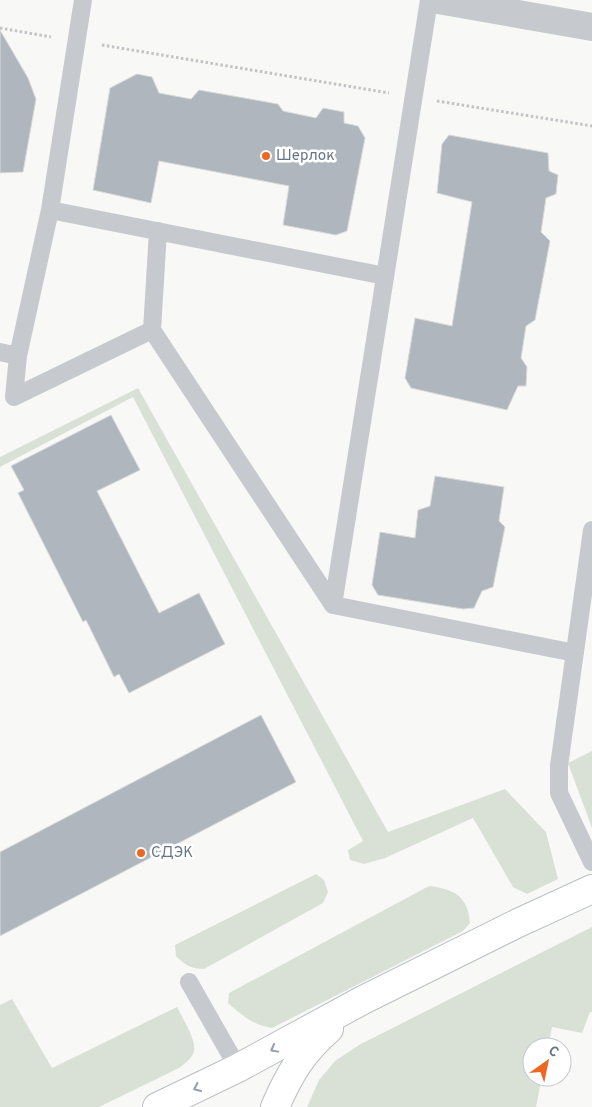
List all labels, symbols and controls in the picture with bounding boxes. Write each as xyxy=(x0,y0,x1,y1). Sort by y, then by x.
place label: Шерлок xyxy=(276,147,335,166)
marker: Шерлок xyxy=(260,150,272,162)
place label: СДЭК xyxy=(151,844,193,863)
marker: СДЭК xyxy=(135,847,147,859)
north arrow xyxy=(522,1037,572,1087)
one-way arrow xyxy=(270,1042,279,1052)
text: С xyxy=(545,1043,562,1062)
one-way arrow xyxy=(194,1081,203,1091)

